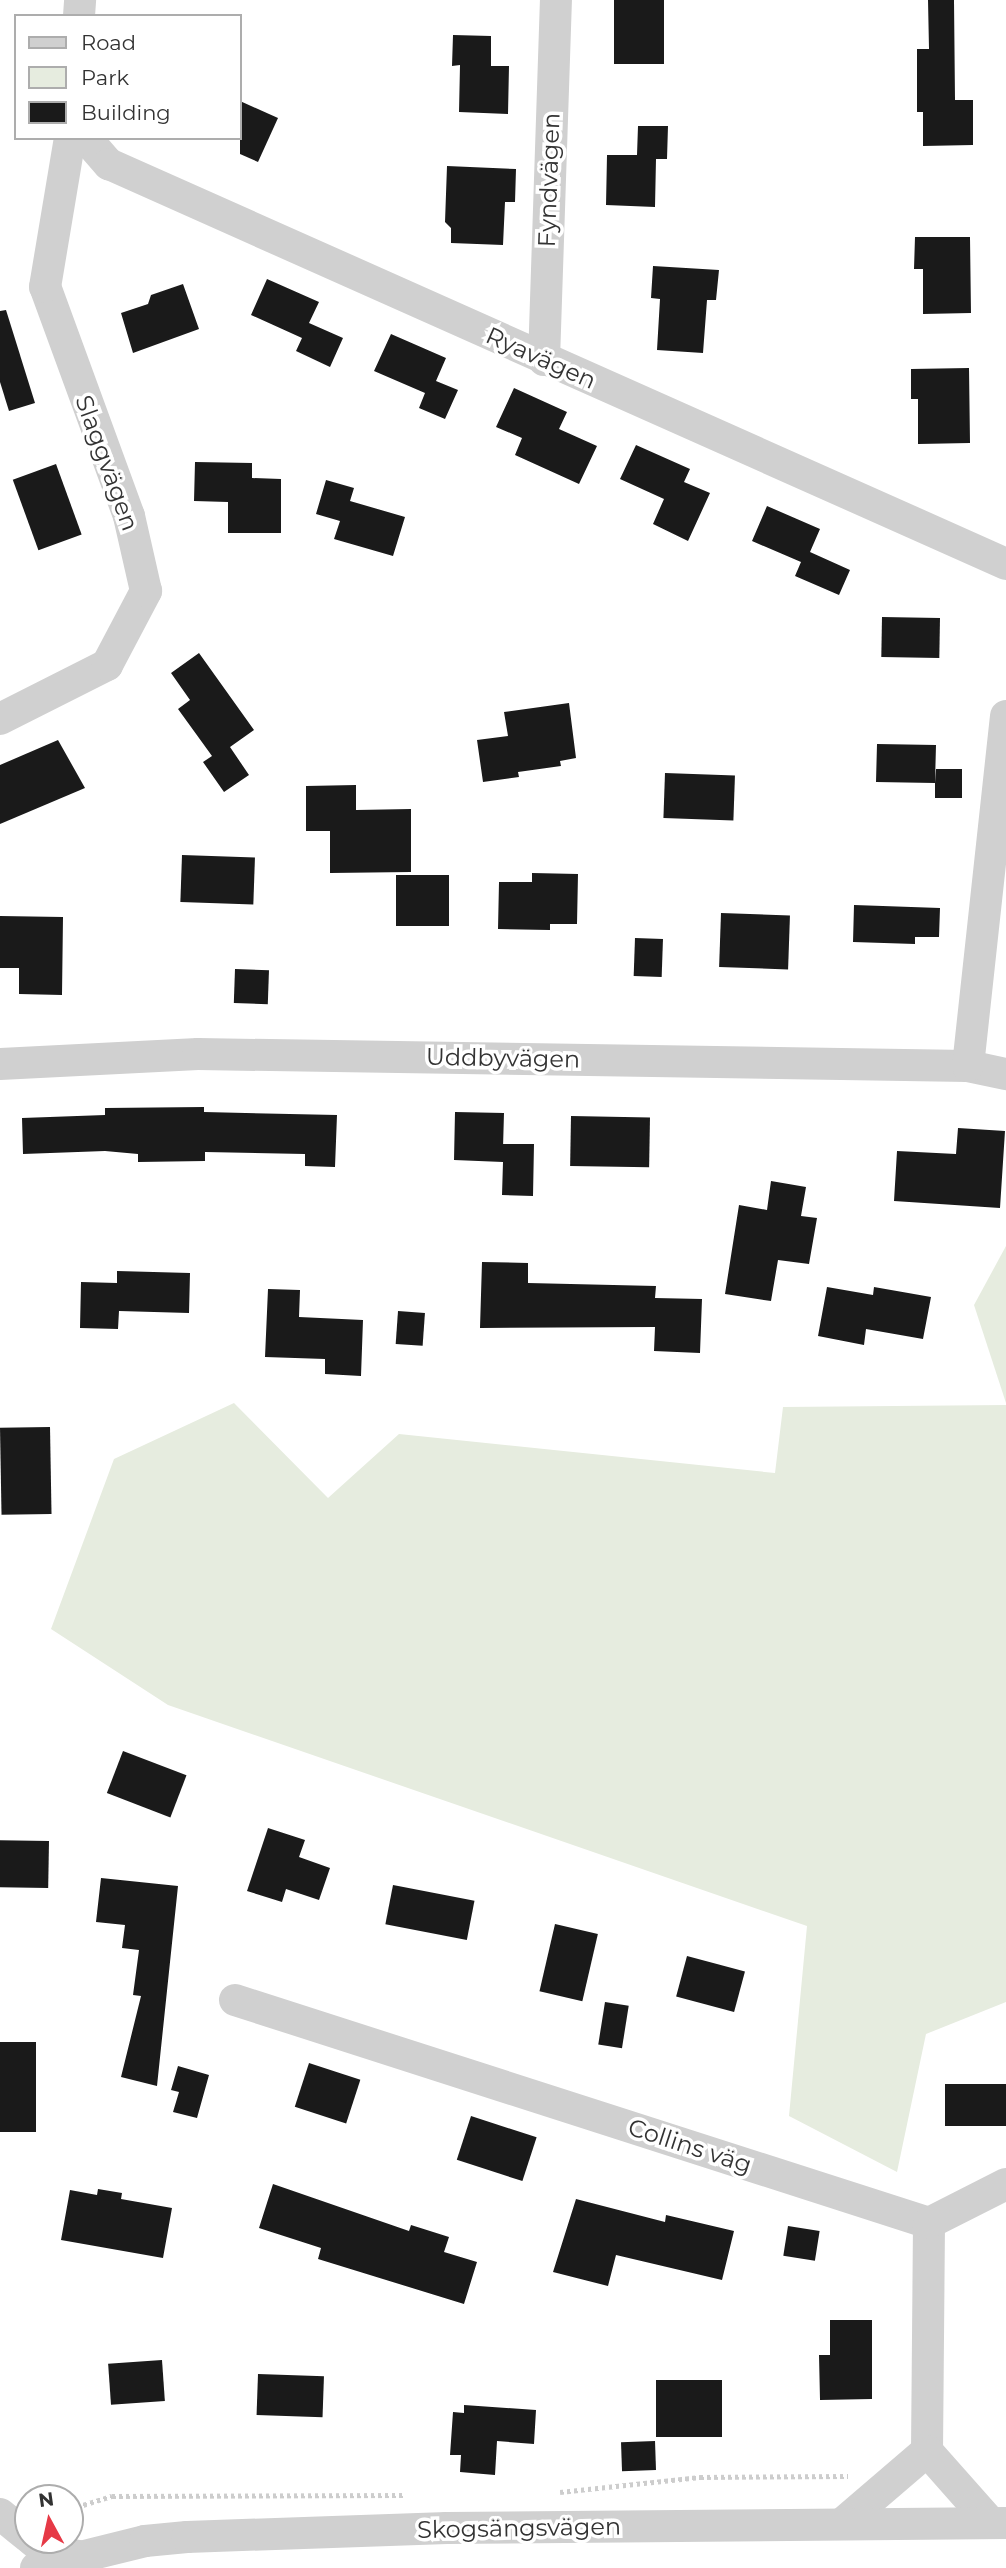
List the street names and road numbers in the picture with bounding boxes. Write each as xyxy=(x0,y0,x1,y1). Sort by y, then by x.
street label: Fyndvägen xyxy=(532,112,566,248)
street label: Ryavägen xyxy=(481,321,601,395)
street label: Slaggvägen xyxy=(69,391,145,535)
street label: Uddbyvägen xyxy=(426,1042,580,1074)
street label: Collins väg xyxy=(625,2112,755,2180)
street label: Skogsängsvägen xyxy=(417,2512,621,2544)

